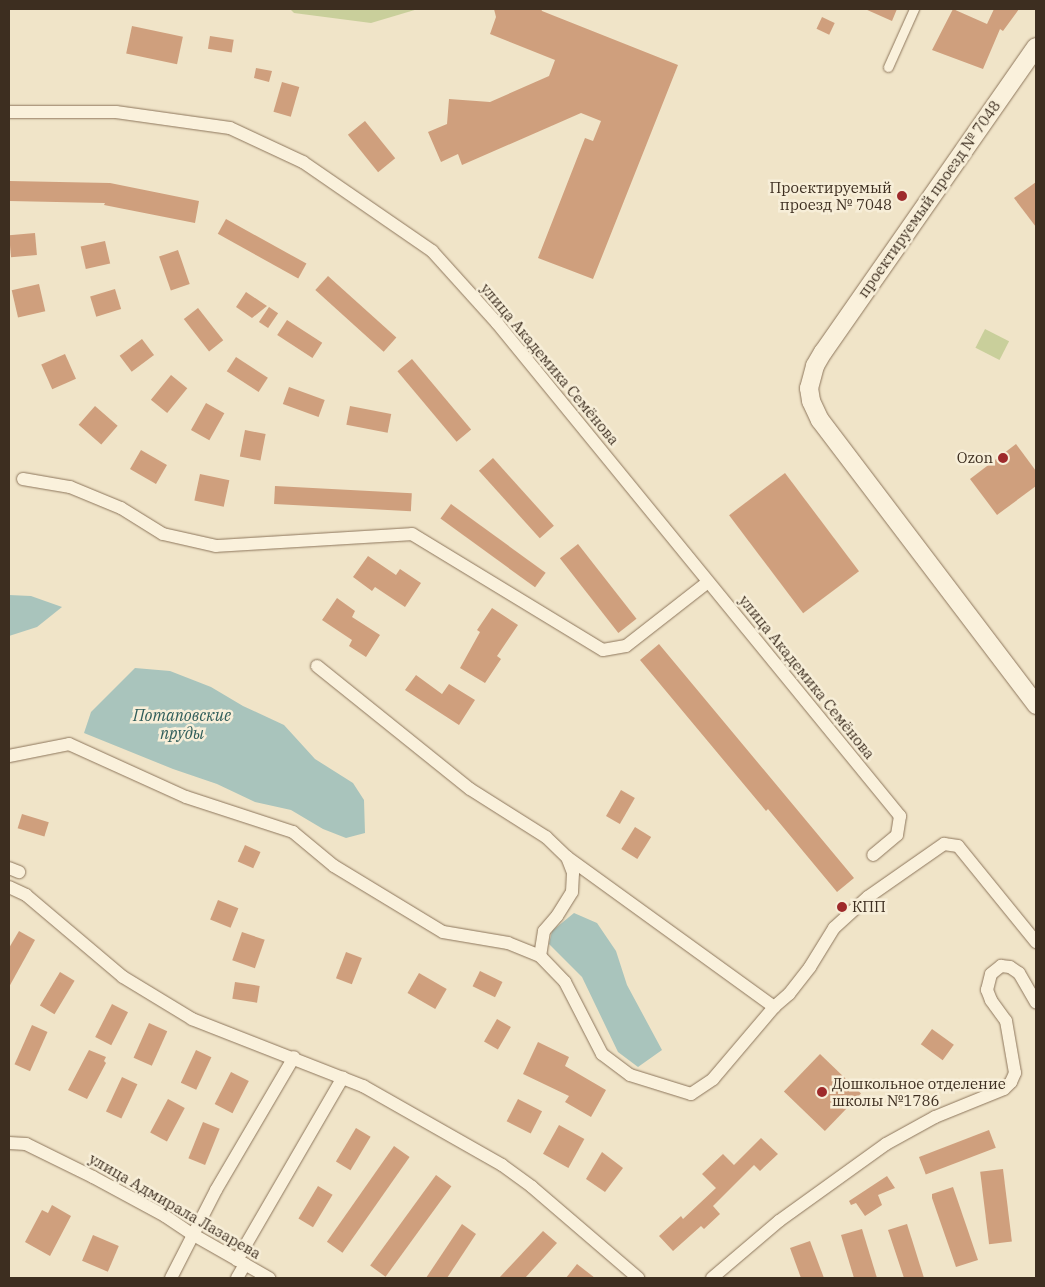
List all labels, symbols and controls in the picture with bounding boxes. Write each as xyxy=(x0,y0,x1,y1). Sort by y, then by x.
street label: проектируемый проезд № 7048 xyxy=(854,97,1004,301)
place label: Проектируемый проезд № 7048 xyxy=(769,178,892,213)
marker: Проектируемый проезд № 7048 xyxy=(896,190,908,202)
street label: улица Академика Семёнова xyxy=(477,279,623,449)
place label: Ozon xyxy=(957,449,993,467)
marker: Ozon xyxy=(997,452,1009,464)
street label: улица Академика Семёнова xyxy=(735,591,879,763)
water label: Потаповские пруды xyxy=(133,705,231,743)
place label: КПП xyxy=(852,898,886,916)
marker: КПП xyxy=(836,901,848,913)
place label: Дошкольное отделение школы №1786 xyxy=(832,1074,1006,1109)
marker: Дошкольное отделение школы №1786 xyxy=(816,1086,828,1098)
street label: улица Адмирала Лазарева xyxy=(86,1149,264,1263)

